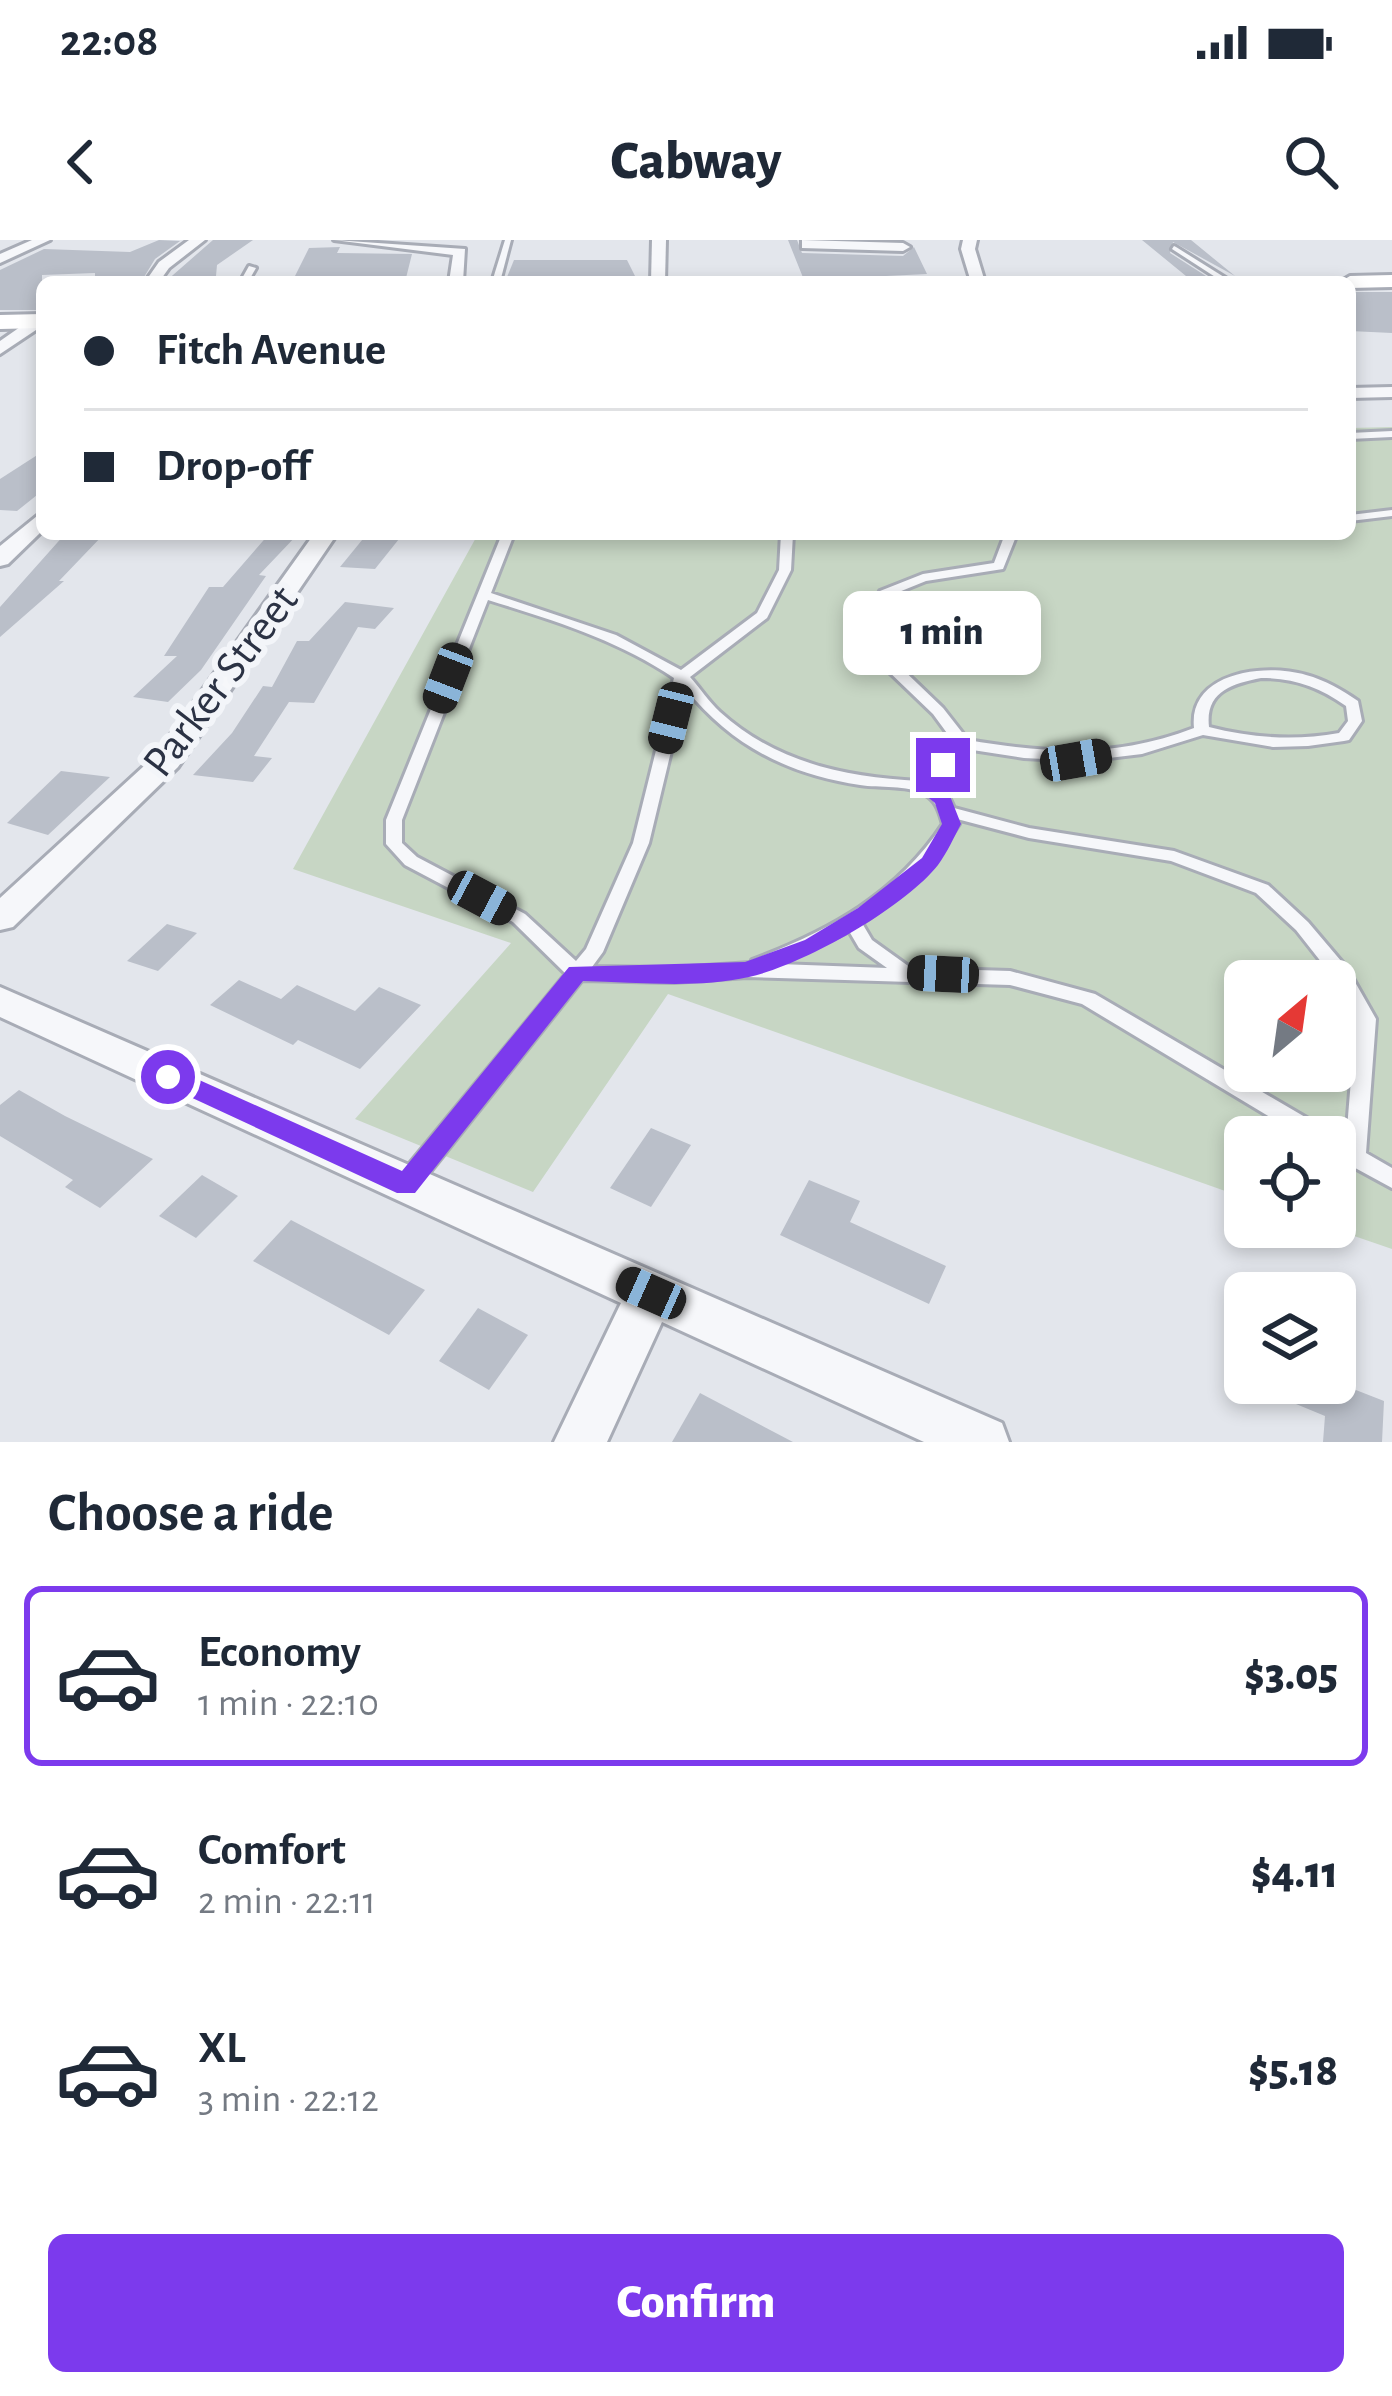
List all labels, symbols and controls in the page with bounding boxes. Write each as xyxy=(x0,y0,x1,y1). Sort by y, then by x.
text: 22:08 xyxy=(60,19,158,64)
icon: back xyxy=(48,129,114,195)
icon: search xyxy=(1278,129,1344,195)
text: Cabway xyxy=(611,135,781,189)
text: Fitch Avenue xyxy=(156,328,386,373)
text: Drop-off xyxy=(156,444,311,489)
street label: Parker Street xyxy=(135,578,307,785)
callout: 1 min xyxy=(844,591,1042,675)
text: 1 min xyxy=(900,613,984,652)
car xyxy=(418,638,478,718)
car xyxy=(645,679,697,757)
car xyxy=(1037,736,1115,784)
route end xyxy=(916,738,970,792)
car xyxy=(442,865,522,931)
car xyxy=(906,954,980,994)
north arrow xyxy=(1224,960,1356,1092)
map controls xyxy=(1224,960,1356,1404)
route start xyxy=(141,1050,195,1104)
button: locate xyxy=(1224,1116,1356,1248)
car xyxy=(611,1262,691,1324)
button: layers xyxy=(1224,1272,1356,1404)
text: Choose a ride xyxy=(48,1487,334,1541)
icon: car xyxy=(54,1622,162,1730)
text: Economy xyxy=(198,1630,361,1675)
text: $3.05 xyxy=(1244,1653,1338,1698)
text: 1 min · 22:10 xyxy=(198,1684,379,1723)
icon: car xyxy=(54,1820,162,1928)
text: Comfort xyxy=(198,1828,346,1873)
text: $4.11 xyxy=(1251,1851,1338,1896)
text: 2 min · 22:11 xyxy=(198,1882,376,1921)
icon: car xyxy=(54,2018,162,2126)
text: XL xyxy=(198,2026,246,2071)
text: $5.18 xyxy=(1248,2049,1338,2094)
text: 3 min · 22:12 xyxy=(198,2080,379,2119)
button: Confirm xyxy=(48,2234,1344,2372)

